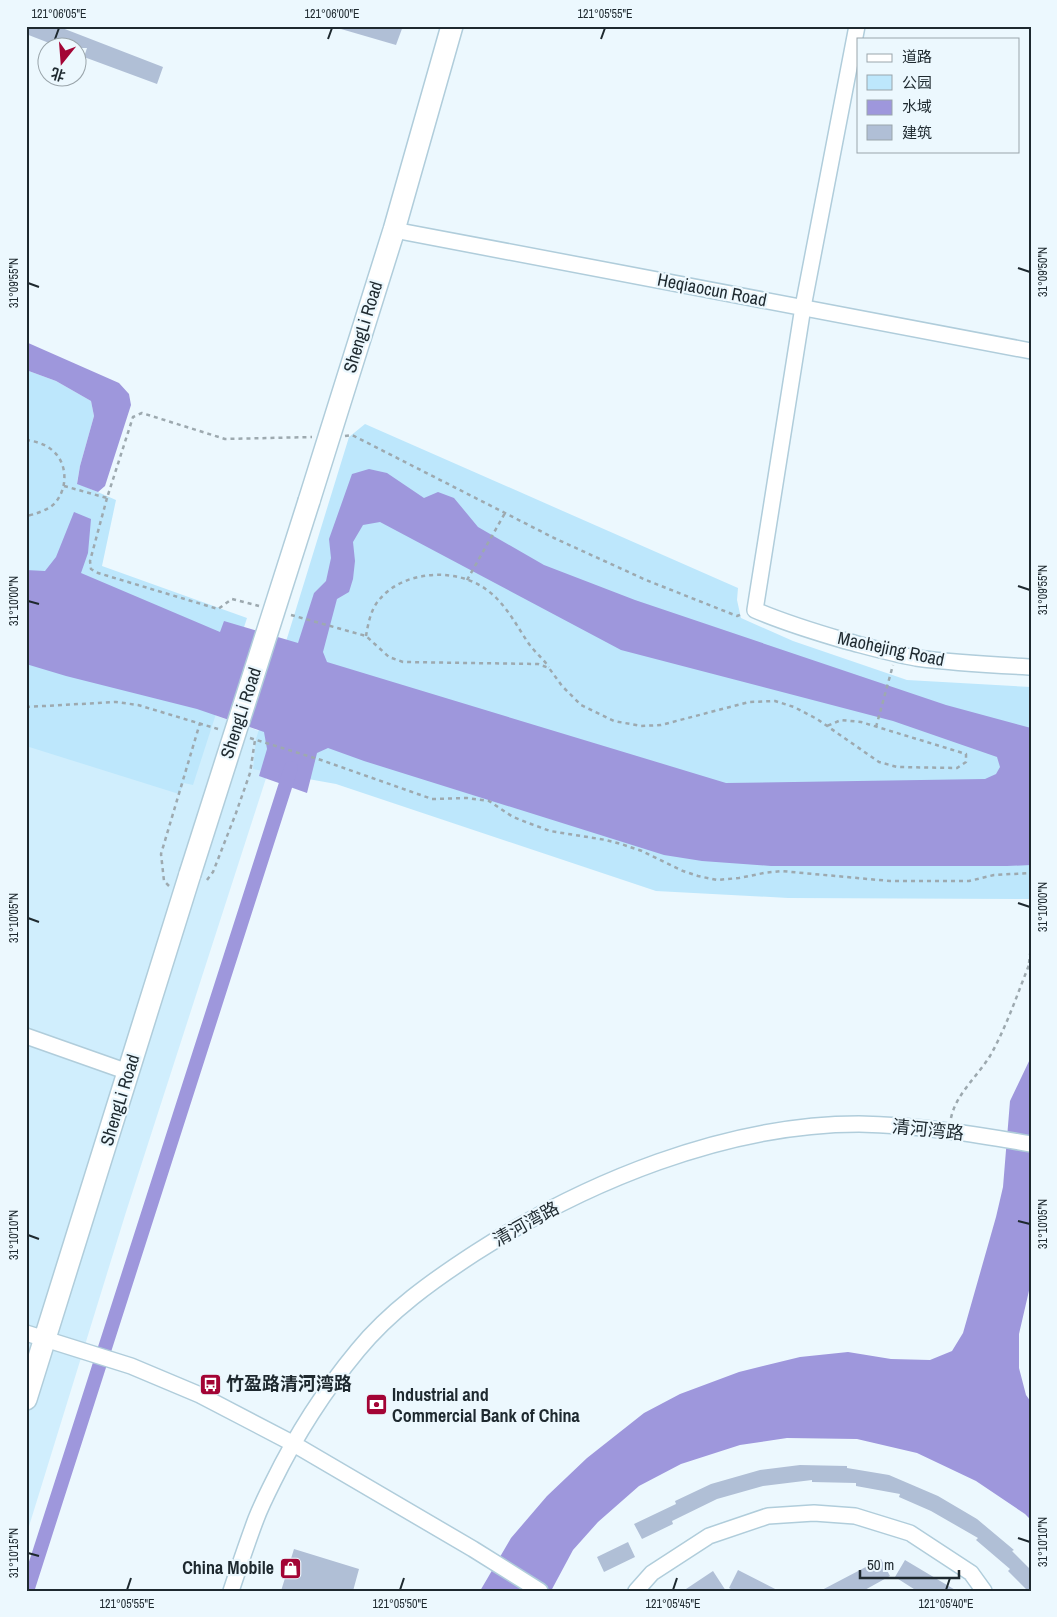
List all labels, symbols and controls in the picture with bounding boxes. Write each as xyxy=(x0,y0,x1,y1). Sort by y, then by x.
text: 121°06'05"E xyxy=(31,6,87,22)
text: 121°06'00"E xyxy=(304,6,360,22)
text: 121°05'55"E xyxy=(577,6,633,22)
north arrow xyxy=(38,38,88,88)
legend xyxy=(857,38,1020,152)
text: 道路 xyxy=(902,46,932,67)
text: 北 xyxy=(49,64,68,85)
text: 公园 xyxy=(902,72,932,93)
text: 水域 xyxy=(902,96,932,117)
text: 建筑 xyxy=(902,122,932,143)
text: 31°09'50"N xyxy=(1035,247,1051,297)
text: 31°09'55"N xyxy=(6,258,22,308)
street label: Heqiaocun Road xyxy=(655,267,769,312)
street label: ShengLi Road xyxy=(337,278,388,376)
text: 31°09'55"N xyxy=(1035,565,1051,615)
text: 31°10'00"N xyxy=(6,576,22,626)
street label: Maohejing Road xyxy=(836,625,947,672)
street label: ShengLi Road xyxy=(214,664,267,762)
text: 31°10'00"N xyxy=(1035,882,1051,932)
text: 31°10'05"N xyxy=(6,893,22,943)
street label: ShengLi Road xyxy=(94,1051,145,1149)
street label: 清河湾路 xyxy=(891,1113,965,1146)
street label: 清河湾路 xyxy=(488,1195,563,1252)
text: 31°10'05"N xyxy=(1035,1199,1051,1249)
text: 31°10'10"N xyxy=(6,1210,22,1260)
place label: 竹盈路清河湾路 xyxy=(226,1371,352,1396)
bus stop icon: 竹盈路清河湾路 xyxy=(198,1372,222,1396)
place label: Industrial and Commercial Bank of China xyxy=(392,1382,581,1428)
bank icon: Industrial and Commercial Bank of China xyxy=(364,1393,388,1417)
text: 31°10'10"N xyxy=(1035,1517,1051,1567)
text: 31°10'15"N xyxy=(6,1528,22,1578)
scale bar xyxy=(860,1547,958,1579)
text: 50 m xyxy=(867,1554,894,1575)
place label: China Mobile xyxy=(182,1555,274,1580)
shop icon: China Mobile xyxy=(278,1556,302,1580)
text: 121°05'55"E xyxy=(99,1596,155,1612)
text: 121°05'50"E xyxy=(372,1596,428,1612)
text: 121°05'45"E xyxy=(645,1596,701,1612)
text: 121°05'40"E xyxy=(918,1596,974,1612)

